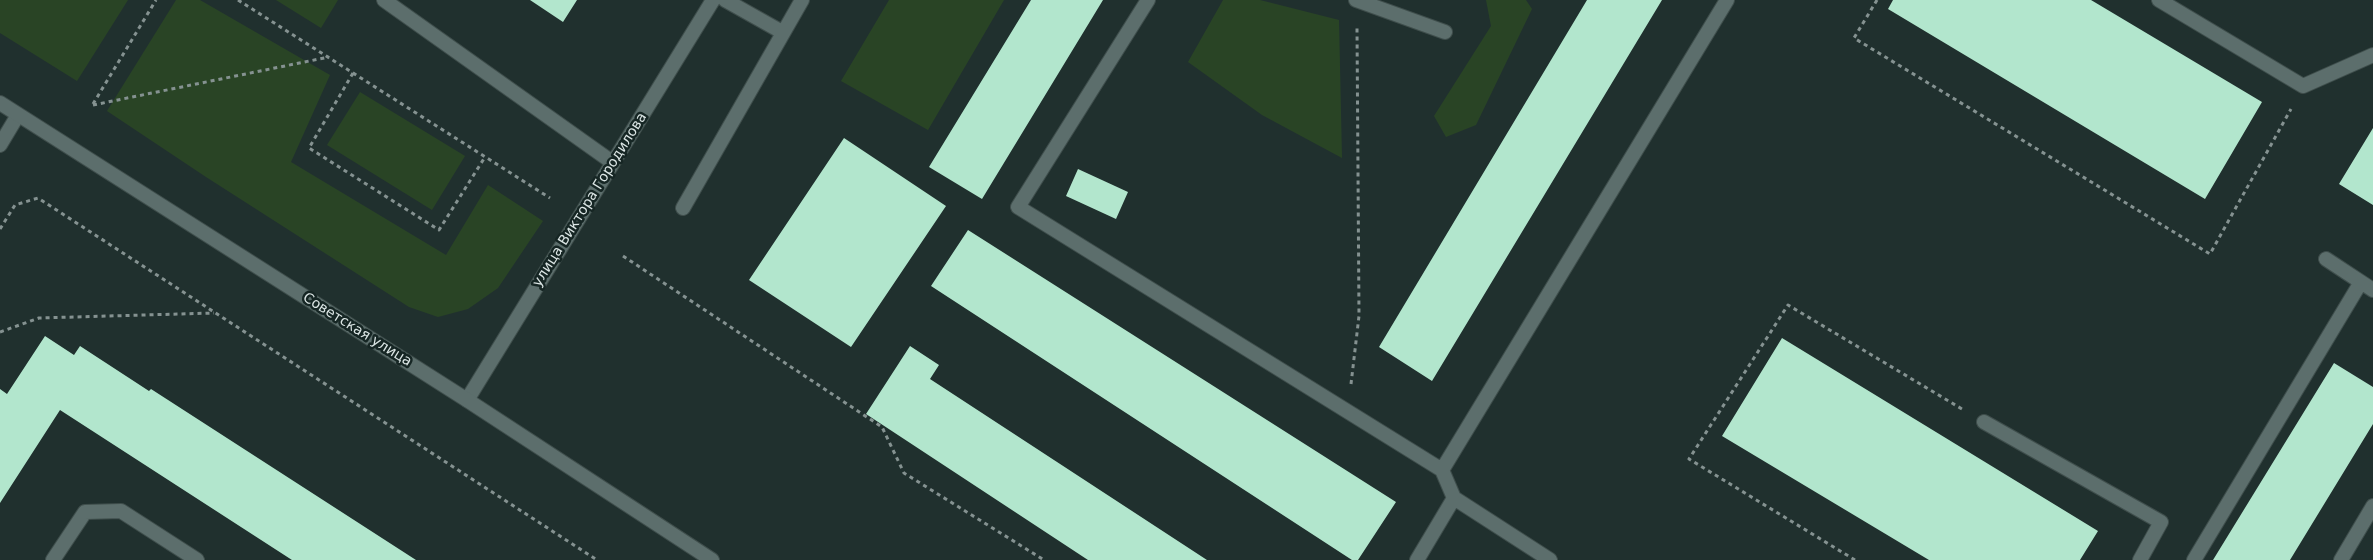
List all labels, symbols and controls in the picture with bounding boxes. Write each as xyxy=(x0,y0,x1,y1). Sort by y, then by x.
street label: улица Виктора Городилова xyxy=(529,110,651,290)
street label: Советская улица xyxy=(299,290,415,370)

